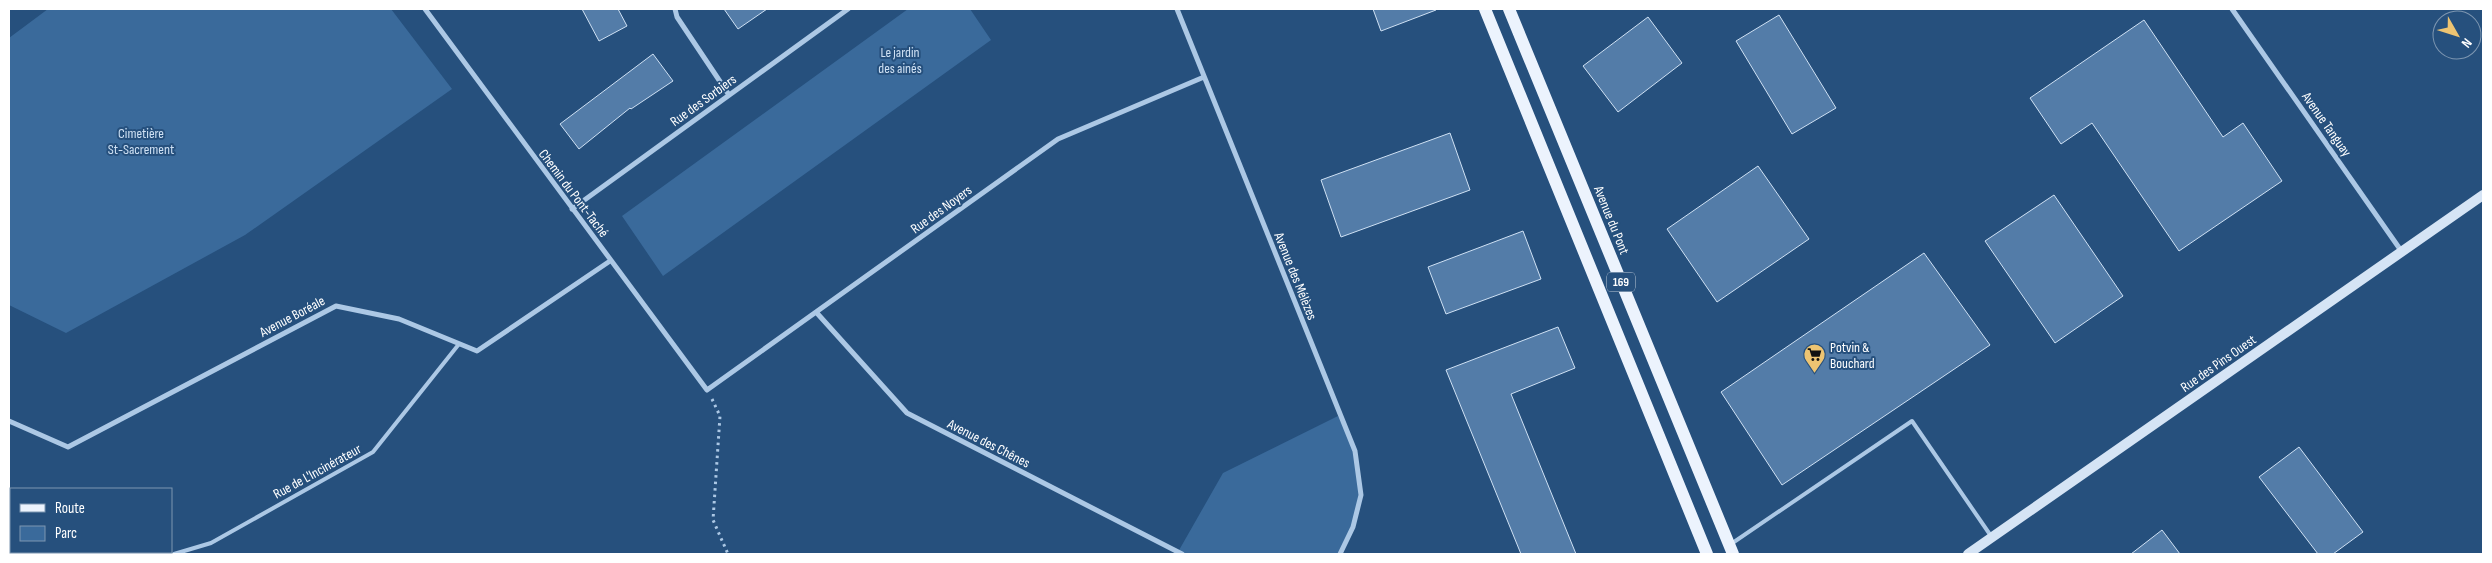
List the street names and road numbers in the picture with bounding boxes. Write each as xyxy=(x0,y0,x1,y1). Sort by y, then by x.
street label: Rue des Sorbiers xyxy=(667,71,740,130)
street label: Avenue Tanguay xyxy=(2298,88,2355,160)
street label: Chemin du Pont-Taché xyxy=(535,146,612,241)
street label: Rue des Noyers xyxy=(907,182,975,237)
street label: Avenue du Pont xyxy=(1590,182,1633,257)
street label: Avenue des Mélèzes xyxy=(1270,229,1321,322)
road number: 169 xyxy=(1607,272,1635,292)
street label: Avenue Boréale xyxy=(256,292,328,341)
street label: Rue des Pins Ouest xyxy=(2177,331,2259,396)
street label: Avenue des Chênes xyxy=(944,415,1033,472)
street label: Rue de L'Incinérateur xyxy=(270,440,364,503)

